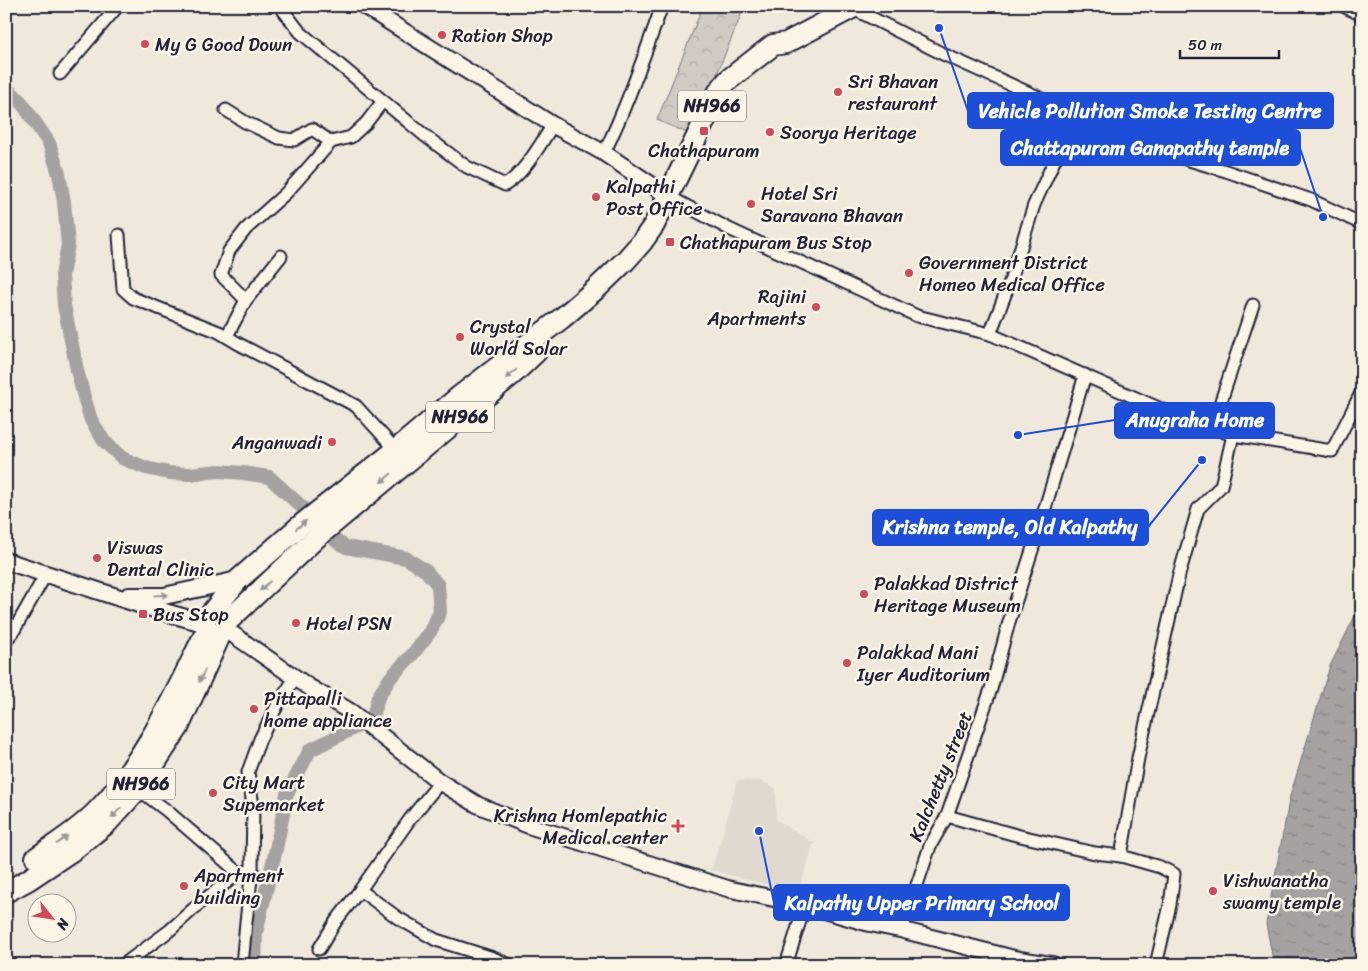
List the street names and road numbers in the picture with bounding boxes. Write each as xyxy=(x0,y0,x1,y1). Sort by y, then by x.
road number: NH966 xyxy=(678,90,746,122)
road number: NH966 xyxy=(426,402,494,432)
street label: Kalchetty street xyxy=(899,706,982,846)
road number: NH966 xyxy=(107,769,175,800)

